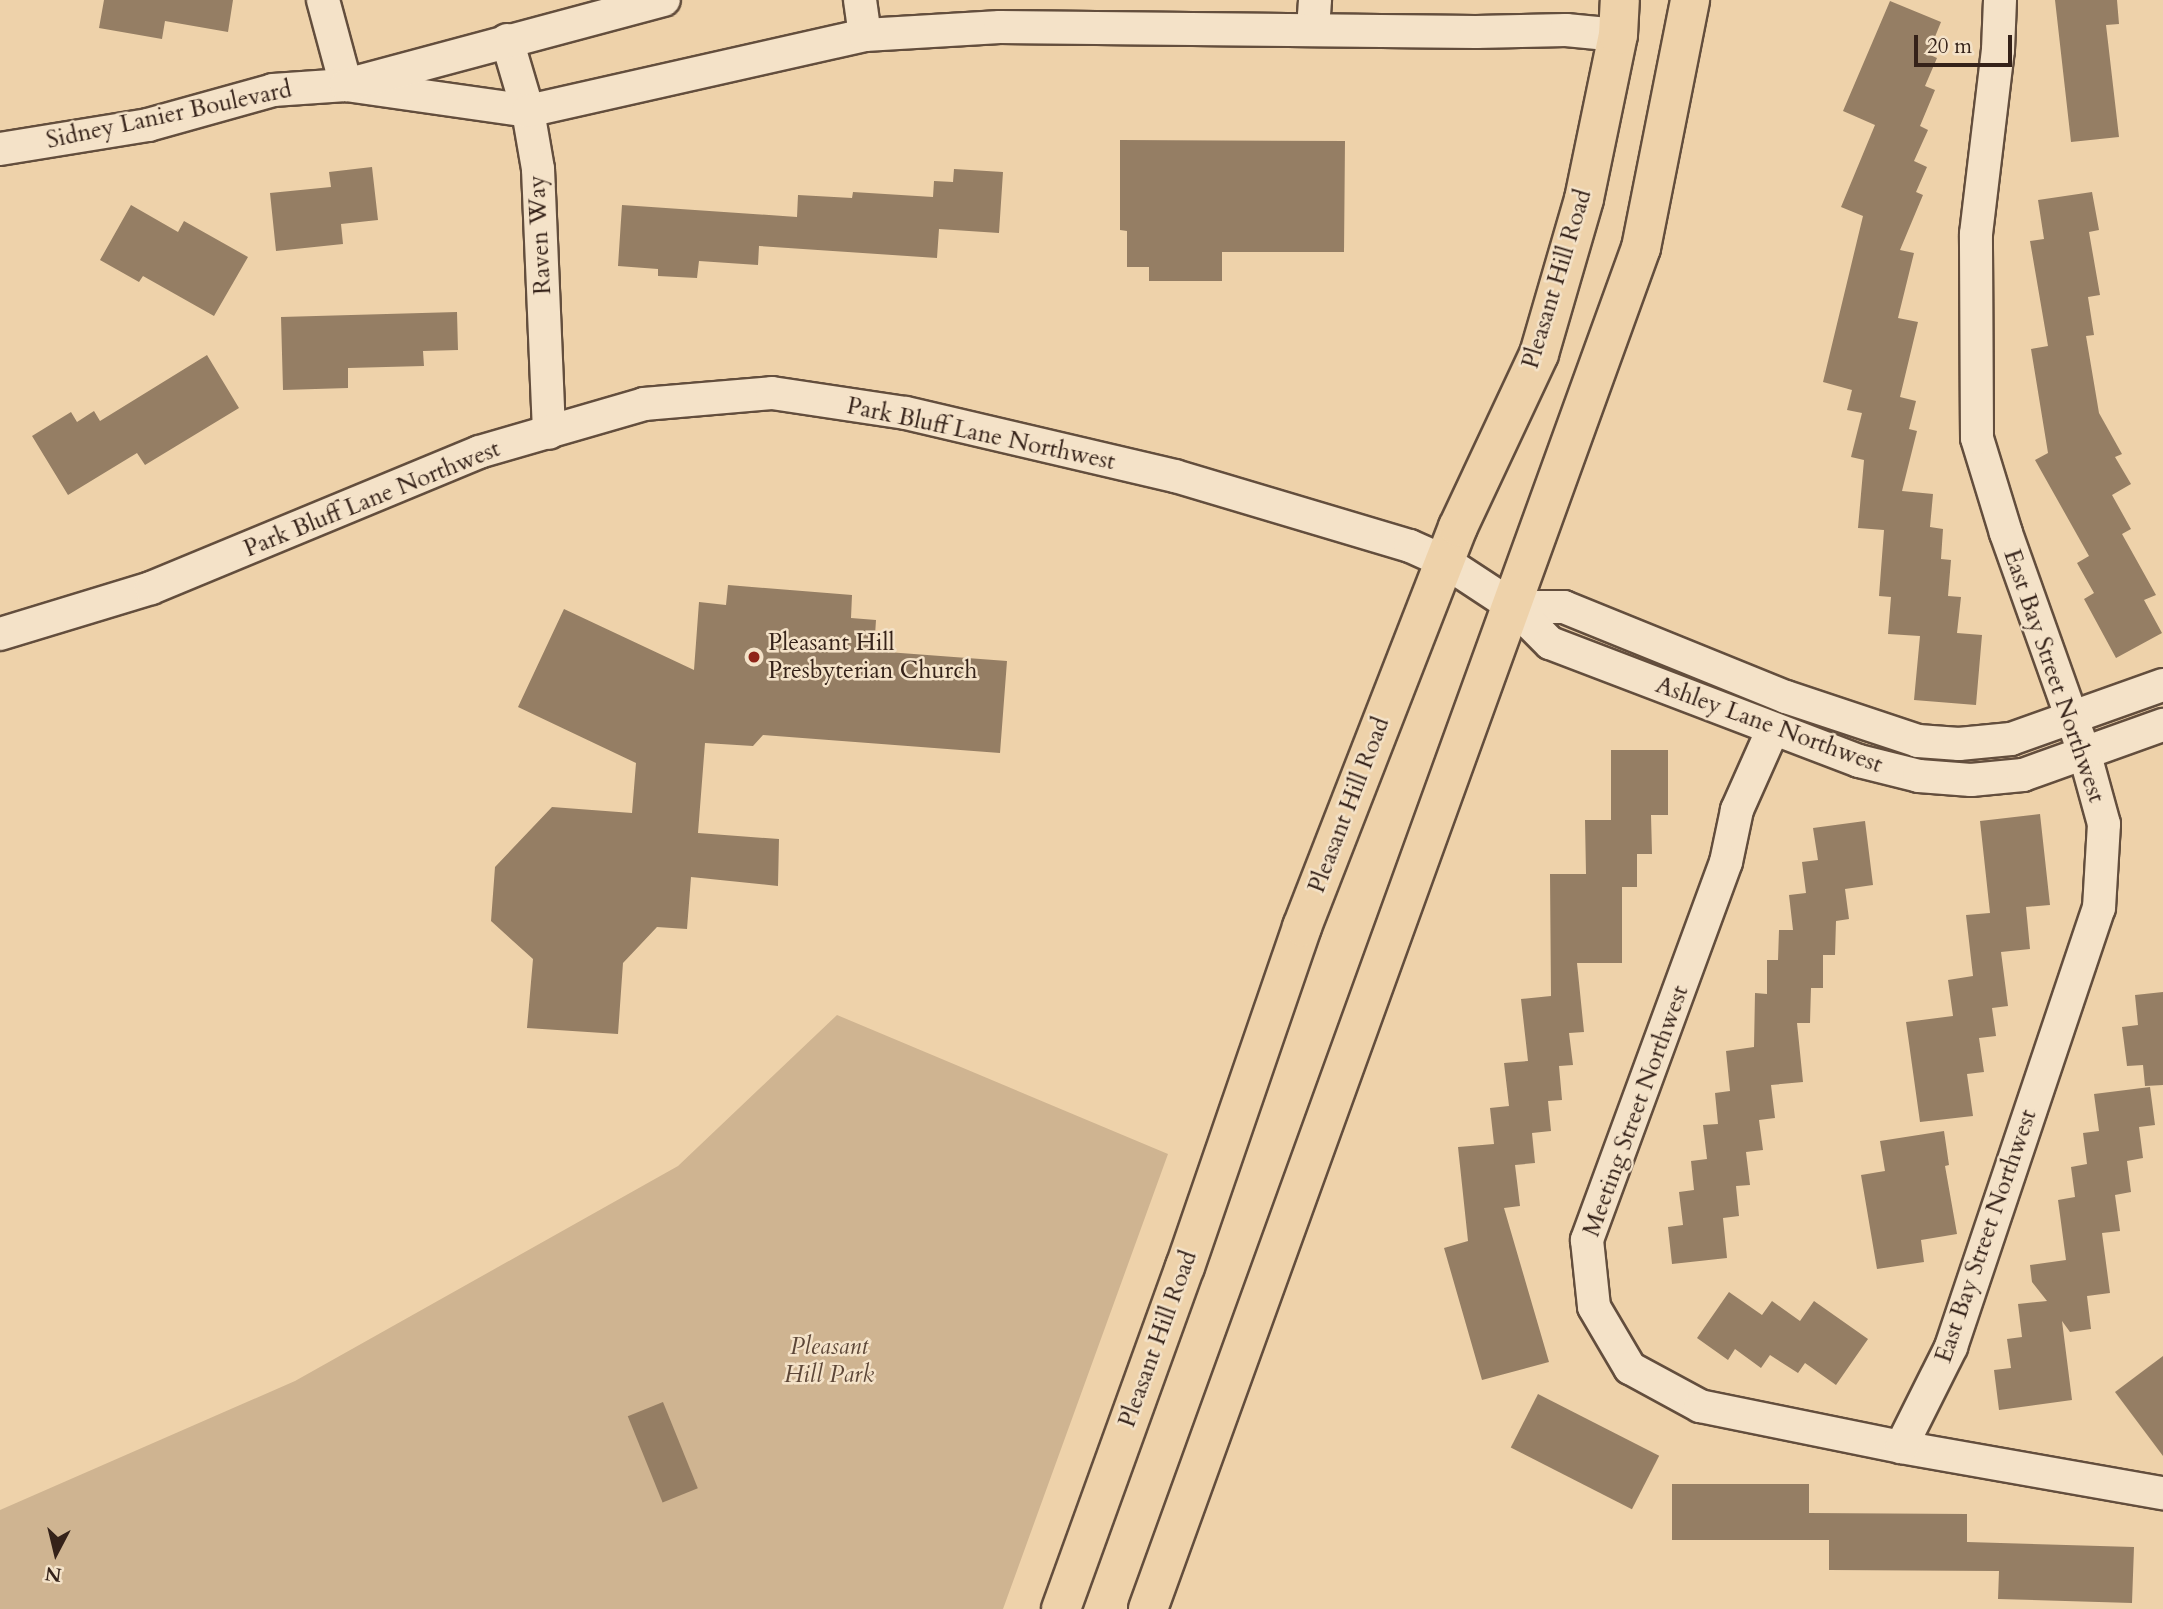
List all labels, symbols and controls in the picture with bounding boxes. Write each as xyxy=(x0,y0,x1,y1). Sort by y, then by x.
scale bar xyxy=(1918,21,2016,65)
text: 20 m xyxy=(1927,32,1972,61)
street label: Sidney Lanier Boulevard xyxy=(44,75,294,155)
street label: Raven Way xyxy=(522,174,558,296)
street label: Pleasant Hill Road xyxy=(1516,186,1598,372)
street label: Park Bluff Lane Northwest xyxy=(844,391,1118,477)
street label: Park Bluff Lane Northwest xyxy=(240,434,504,564)
street label: East Bay Street Northwest xyxy=(1997,546,2111,806)
place label: Pleasant Hill Presbyterian Church xyxy=(768,629,977,685)
marker: Pleasant Hill Presbyterian Church xyxy=(746,649,762,665)
street label: Ashley Lane Northwest xyxy=(1652,671,1886,779)
street label: Pleasant Hill Road xyxy=(1302,713,1396,897)
street label: Meeting Street Northwest xyxy=(1577,981,1695,1241)
street label: East Bay Street Northwest xyxy=(1929,1106,2043,1366)
street label: Pleasant Hill Road xyxy=(1113,1247,1203,1431)
park label: Pleasant Hill Park xyxy=(784,1333,874,1389)
north arrow xyxy=(21,1518,91,1588)
text: N xyxy=(44,1560,63,1588)

